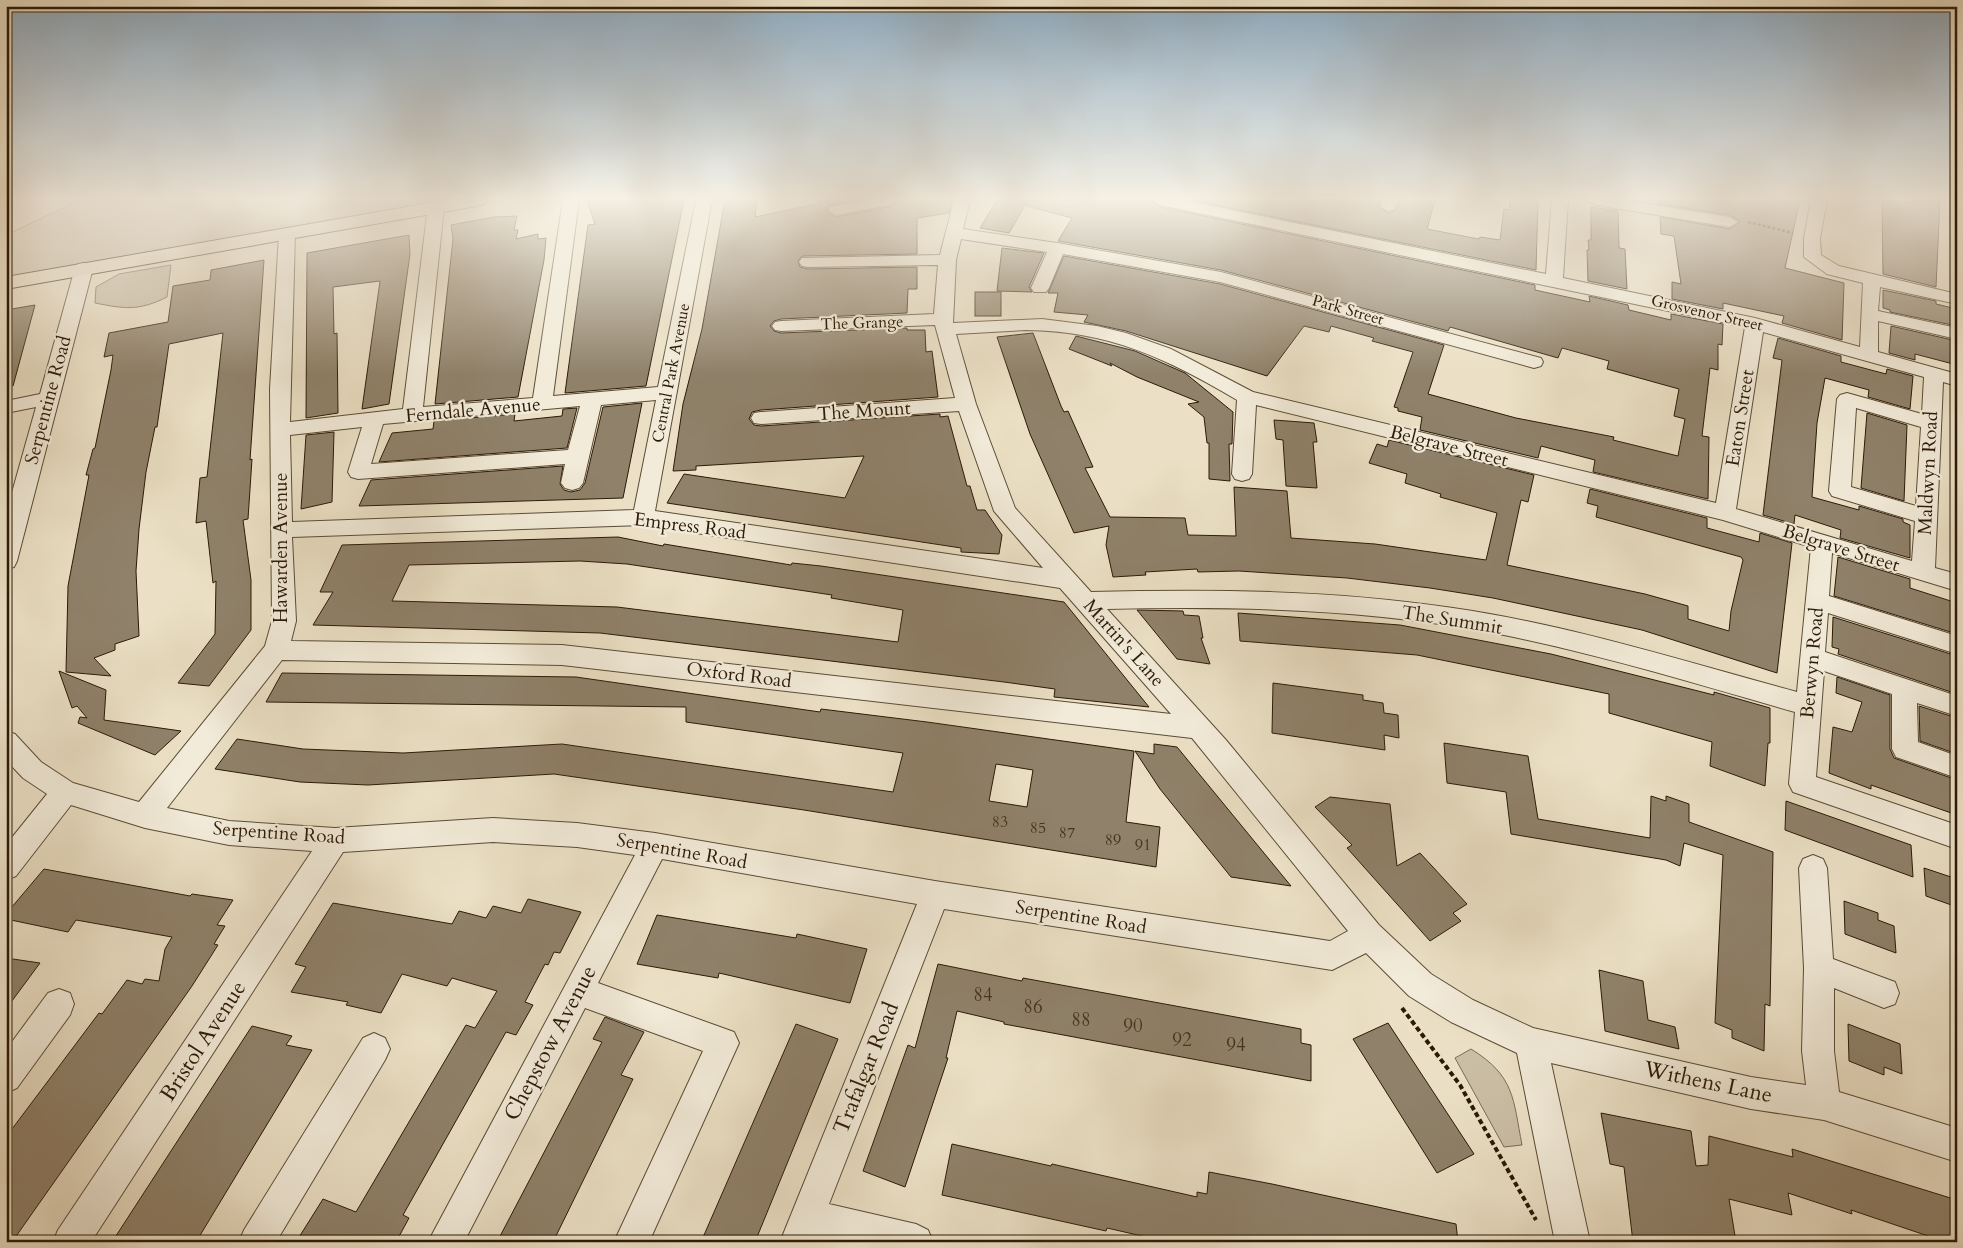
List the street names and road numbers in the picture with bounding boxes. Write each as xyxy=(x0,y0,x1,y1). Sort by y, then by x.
street label: Park Street xyxy=(1310,289,1386,331)
street label: Grosvenor Street xyxy=(1649,289,1765,337)
street label: Central Park Avenue xyxy=(647,301,695,445)
street label: The Grange xyxy=(820,311,904,335)
street label: Serpentine Road xyxy=(18,333,78,467)
street label: Eaton Street xyxy=(1720,368,1760,468)
street label: Ferndale Avenue xyxy=(404,391,542,429)
street label: The Mount xyxy=(816,395,912,427)
street label: Maldwyn Road xyxy=(1912,410,1944,536)
street label: Belgrave Street xyxy=(1387,419,1511,473)
street label: Hawarden Avenue xyxy=(268,473,294,623)
street label: Empress Road xyxy=(632,506,748,546)
street label: Belgrave Street xyxy=(1779,518,1903,578)
street label: Martin's Lane xyxy=(1078,593,1170,693)
street label: The Summit xyxy=(1400,599,1504,641)
street label: Berwyn Road xyxy=(1794,606,1830,720)
street label: Oxford Road xyxy=(685,656,793,694)
street label: Serpentine Road xyxy=(212,815,346,851)
street label: Serpentine Road xyxy=(615,827,749,875)
street label: Serpentine Road xyxy=(1014,894,1148,940)
street label: Chepstow Avenue xyxy=(496,960,604,1126)
street label: Bristol Avenue xyxy=(153,975,253,1107)
street label: Trafalgar Road xyxy=(826,997,906,1138)
street label: Withens Lane xyxy=(1640,1054,1775,1110)

